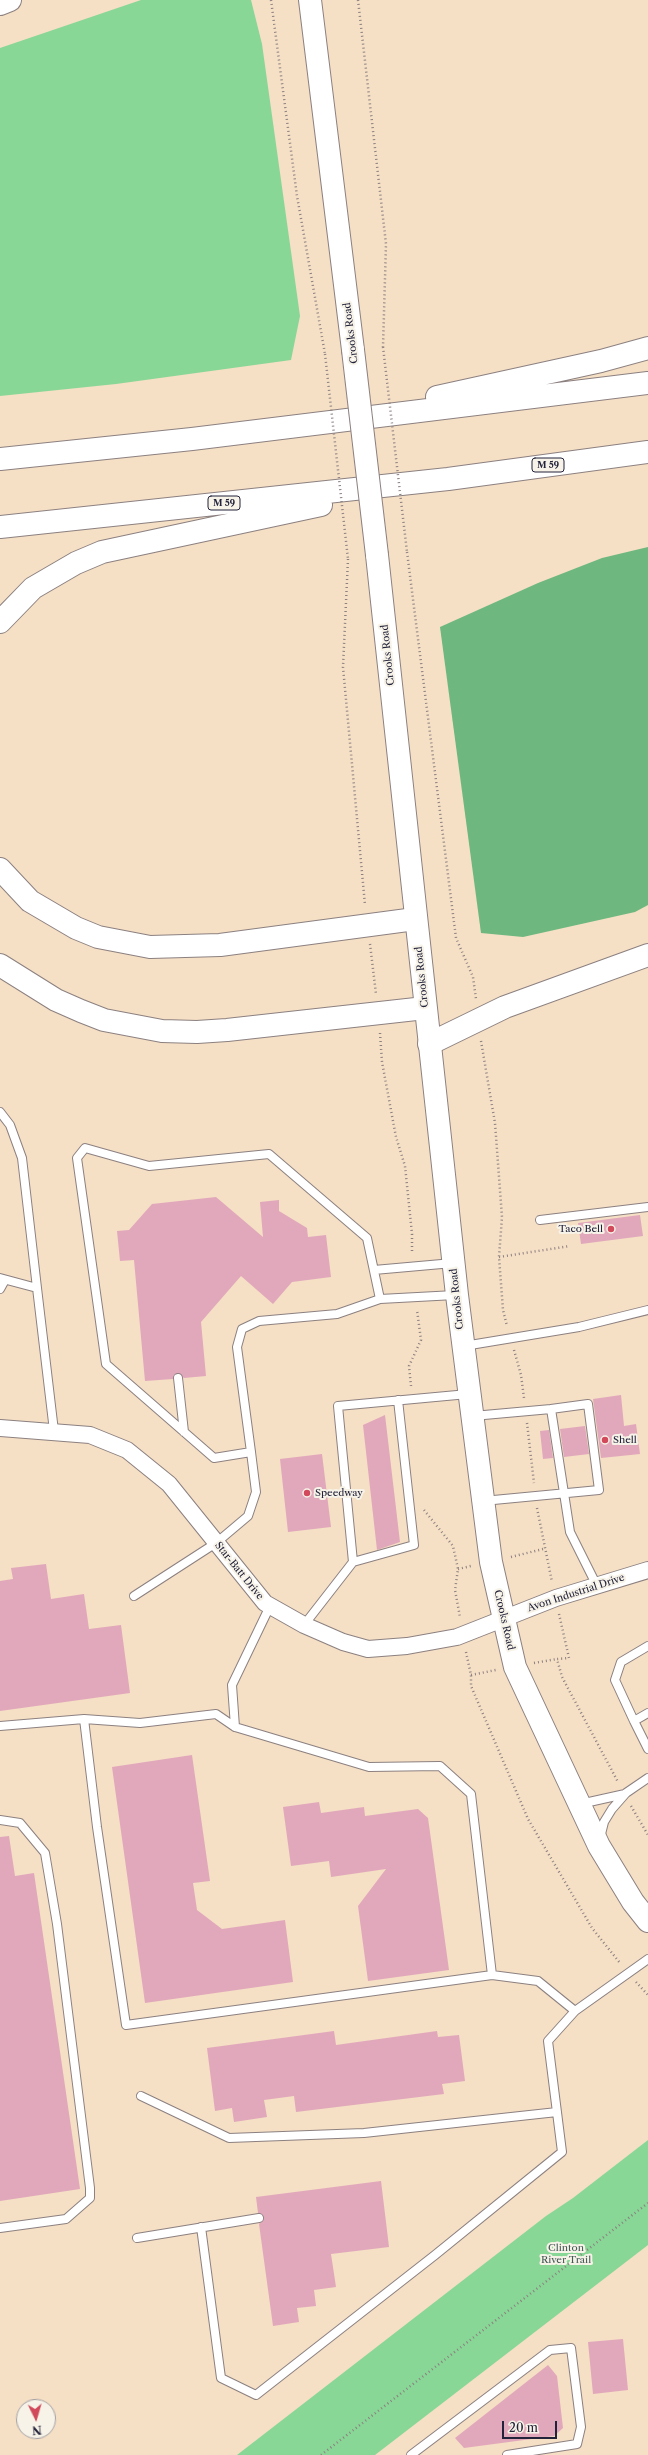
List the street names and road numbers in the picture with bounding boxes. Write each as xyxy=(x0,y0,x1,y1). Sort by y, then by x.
street label: Crooks Road xyxy=(341,302,361,364)
road number: M 59 xyxy=(532,458,564,472)
road number: M 59 xyxy=(208,496,240,510)
street label: Crooks Road xyxy=(379,624,397,686)
street label: Crooks Road xyxy=(413,946,431,1008)
street label: Crooks Road xyxy=(448,1268,466,1330)
street label: Star-Batt Drive xyxy=(212,1540,266,1602)
street label: Avon Industrial Drive xyxy=(526,1572,626,1614)
street label: Crooks Road xyxy=(491,1589,517,1651)

